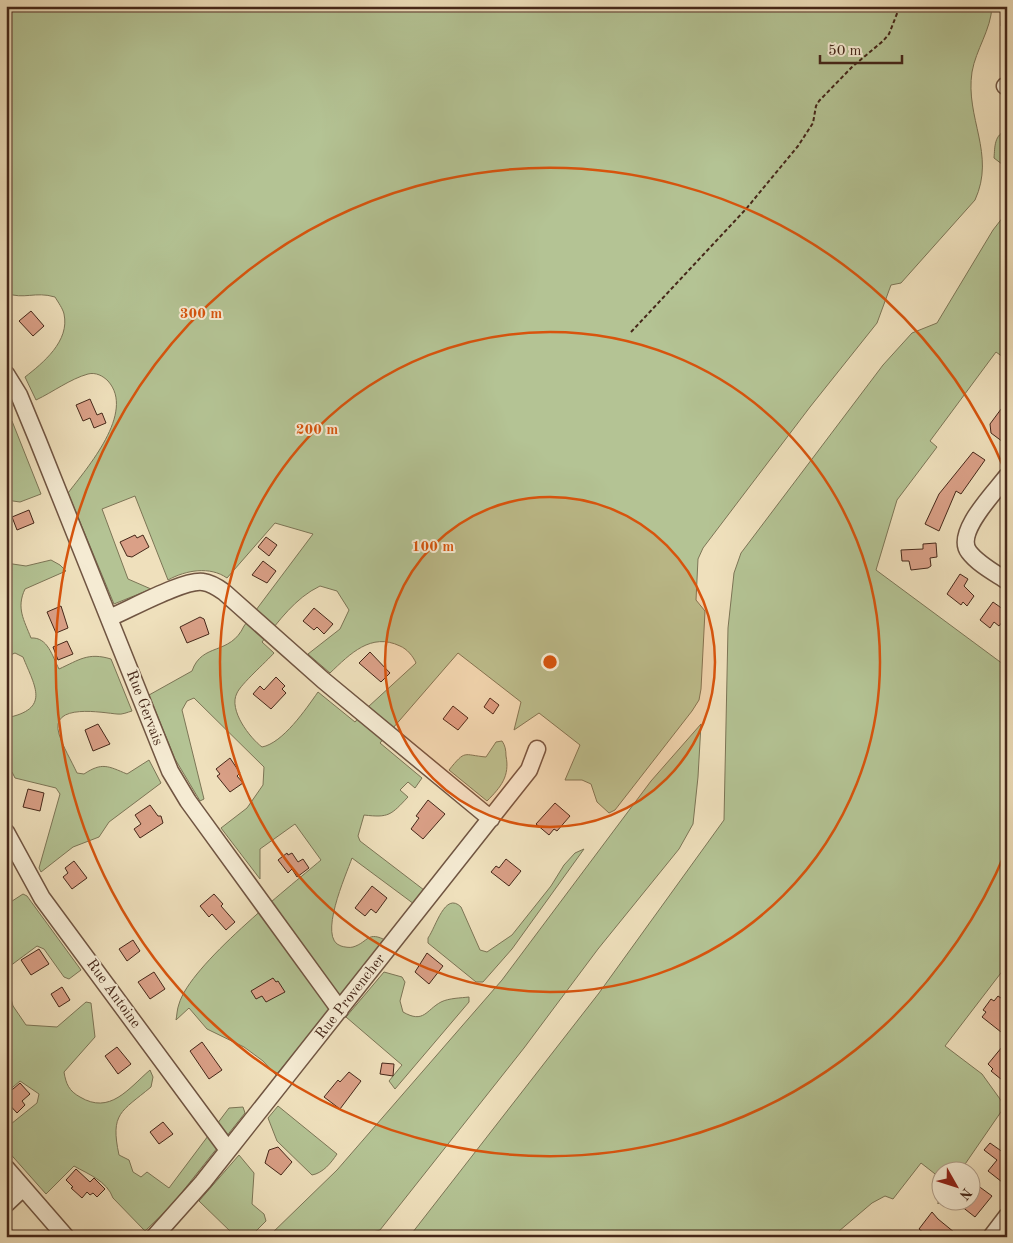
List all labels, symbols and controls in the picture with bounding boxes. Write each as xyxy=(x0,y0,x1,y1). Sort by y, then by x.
scale bar xyxy=(820,32,903,64)
text: 50 m xyxy=(828,44,862,59)
text: 300 m xyxy=(180,307,222,322)
text: 200 m xyxy=(296,423,338,438)
text: 100 m xyxy=(412,540,454,555)
centre of rings xyxy=(541,653,559,671)
street label: Rue Gervais xyxy=(123,668,165,748)
street label: Rue Provencher xyxy=(313,952,389,1042)
street label: Rue Antoine xyxy=(83,957,143,1031)
north arrow xyxy=(930,1160,980,1210)
text: N xyxy=(956,1185,974,1202)

